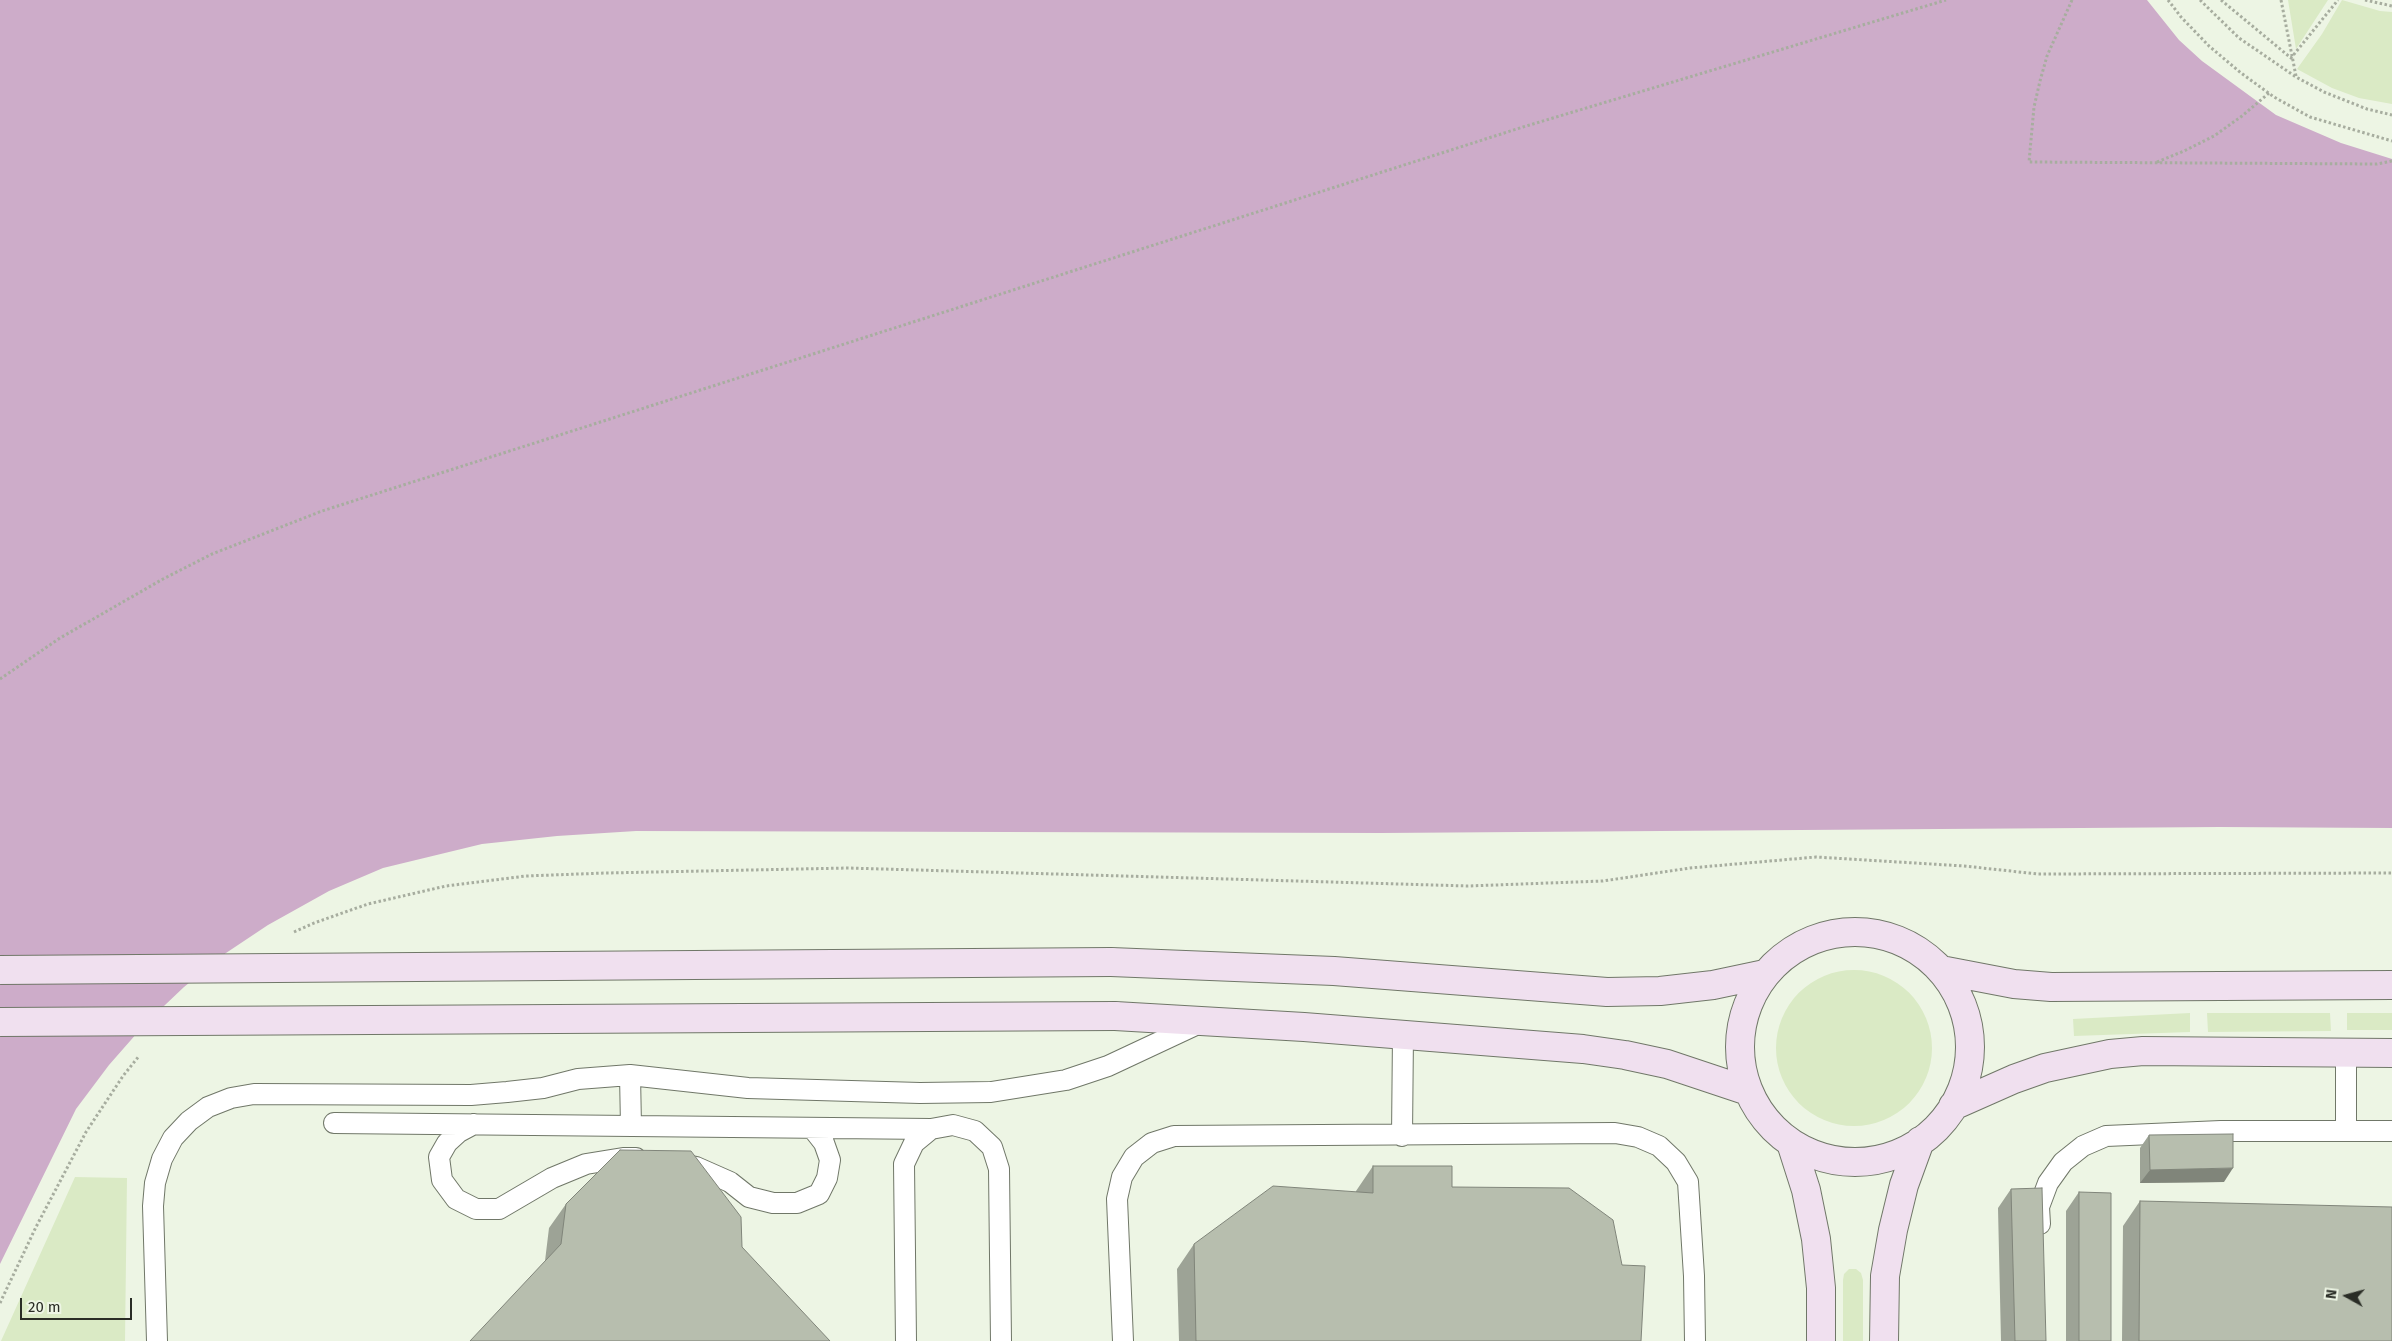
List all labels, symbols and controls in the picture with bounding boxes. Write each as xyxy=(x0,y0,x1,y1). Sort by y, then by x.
north arrow xyxy=(2322,1271,2372,1321)
scale bar xyxy=(22,1288,135,1320)
text: N xyxy=(2323,1288,2341,1300)
text: 20 m xyxy=(28,1298,61,1316)

